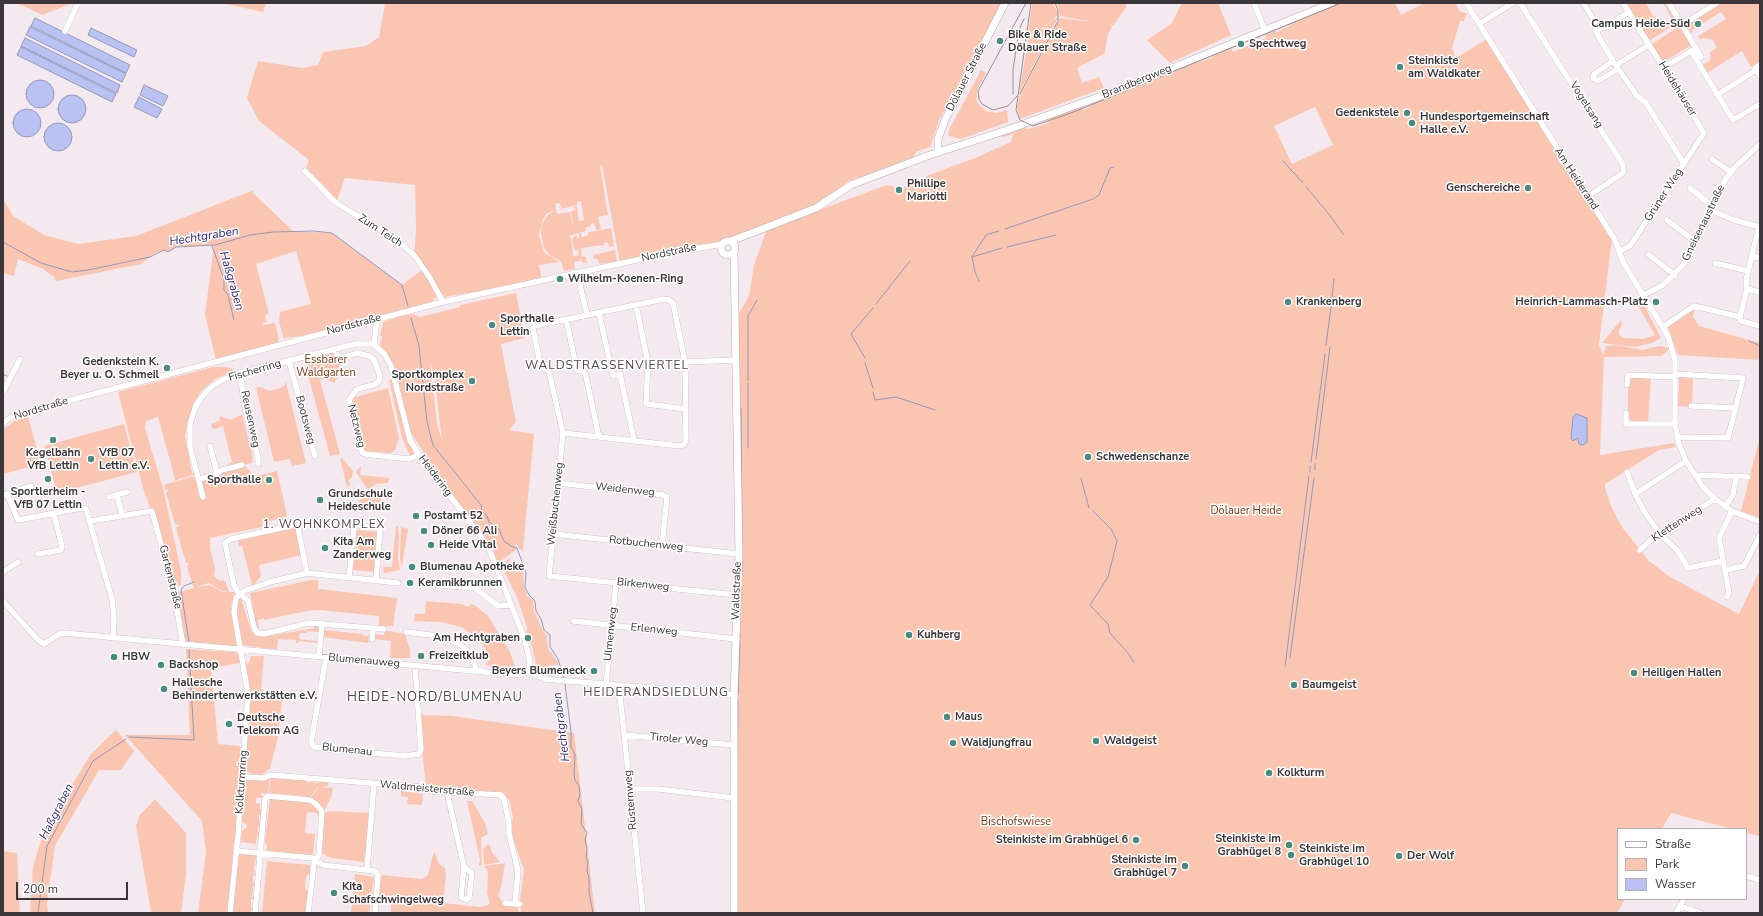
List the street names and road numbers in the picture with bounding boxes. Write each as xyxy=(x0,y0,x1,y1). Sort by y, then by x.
street label: Dölauer Straße xyxy=(944,41,990,113)
street label: Heidehäuser xyxy=(1655,59,1699,119)
street label: Brandbergweg xyxy=(1100,62,1174,102)
street label: Vogelsang xyxy=(1567,79,1605,131)
street label: Am Heiderand xyxy=(1551,145,1601,213)
street label: Grüner Weg xyxy=(1642,166,1686,224)
street label: Gneisenaustraße xyxy=(1680,183,1728,263)
street label: Zum Teich xyxy=(355,212,405,250)
street label: Nordstraße xyxy=(640,241,698,265)
street label: Nordstraße xyxy=(325,311,383,339)
street label: Fischerring xyxy=(227,357,283,385)
street label: Reusenweg xyxy=(238,389,262,449)
street label: Bootsweg xyxy=(292,394,318,446)
street label: Nordstraße xyxy=(12,395,70,423)
street label: Netzweg xyxy=(344,403,368,449)
street label: Heidering xyxy=(415,453,455,499)
street label: Weißbuchenweg xyxy=(545,462,567,546)
street label: Weidenweg xyxy=(595,480,655,500)
street label: Klettenweg xyxy=(1650,503,1704,545)
street label: Rotbuchenweg xyxy=(608,534,684,554)
street label: Gartenstraße xyxy=(156,544,184,610)
street label: Waldstraße xyxy=(729,562,745,620)
street label: Birkenweg xyxy=(616,576,670,594)
street label: Ulmenweg xyxy=(602,606,620,662)
street label: Erlenweg xyxy=(630,621,678,639)
street label: Blumenauweg xyxy=(328,651,400,671)
street label: Tiroler Weg xyxy=(649,731,709,749)
street label: Blumenau xyxy=(321,741,373,759)
street label: Kolkturmring xyxy=(233,750,251,814)
street label: Rüsternweg xyxy=(622,770,640,830)
street label: Waldmeisterstraße xyxy=(379,778,475,800)

